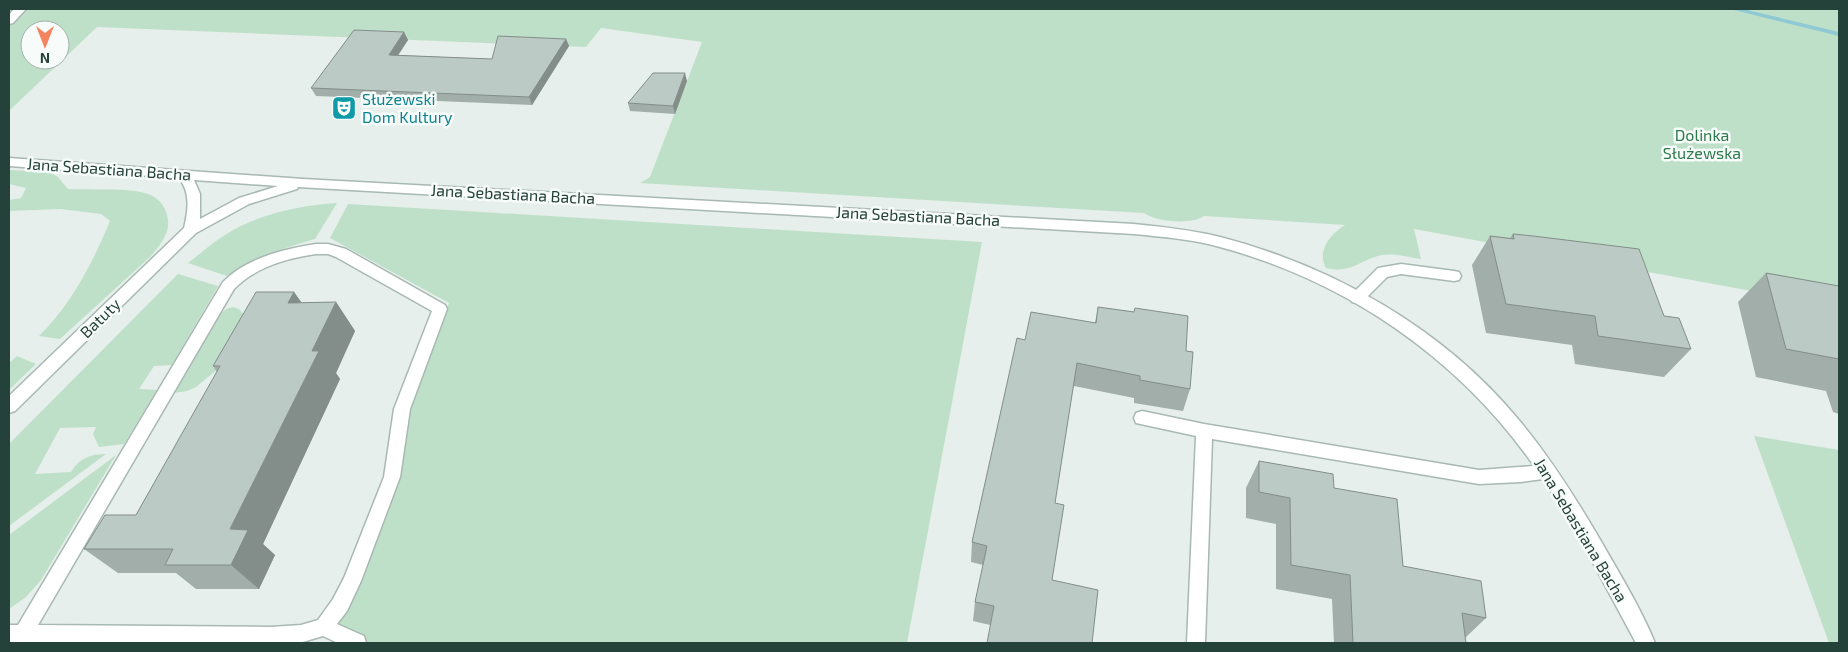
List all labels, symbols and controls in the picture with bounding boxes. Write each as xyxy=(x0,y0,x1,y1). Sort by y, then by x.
north arrow xyxy=(20,20,70,70)
text: N xyxy=(40,50,50,67)
place label: Służewski Dom Kultury xyxy=(362,89,453,126)
theatre icon: Służewski Dom Kultury xyxy=(331,95,357,121)
park label: Dolinka Służewska xyxy=(1663,125,1741,162)
street label: Jana Sebastiana Bacha xyxy=(26,153,192,184)
street label: Jana Sebastiana Bacha xyxy=(430,180,596,207)
street label: Jana Sebastiana Bacha xyxy=(835,202,1001,229)
street label: Batuty xyxy=(76,294,124,341)
street label: Jana Sebastiana Bacha xyxy=(1531,454,1632,605)

